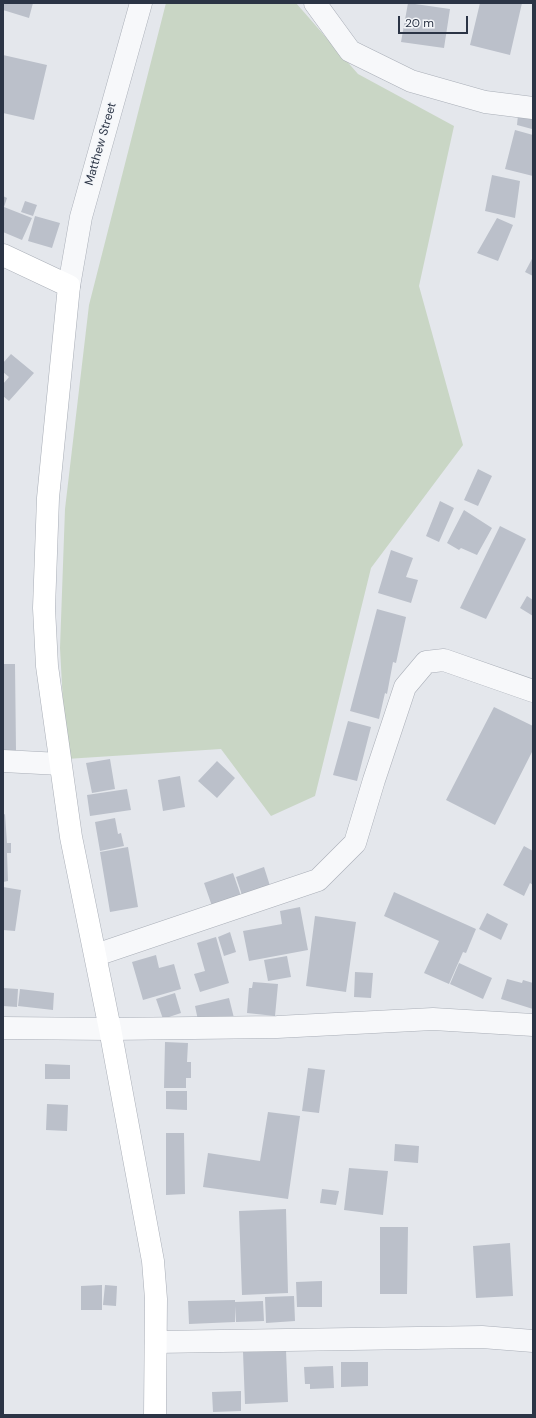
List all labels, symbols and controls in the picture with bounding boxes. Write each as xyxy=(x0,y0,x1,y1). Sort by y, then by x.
scale bar xyxy=(400,8,470,34)
text: 20 m xyxy=(405,15,434,31)
street label: Matthew Street xyxy=(82,101,120,187)

